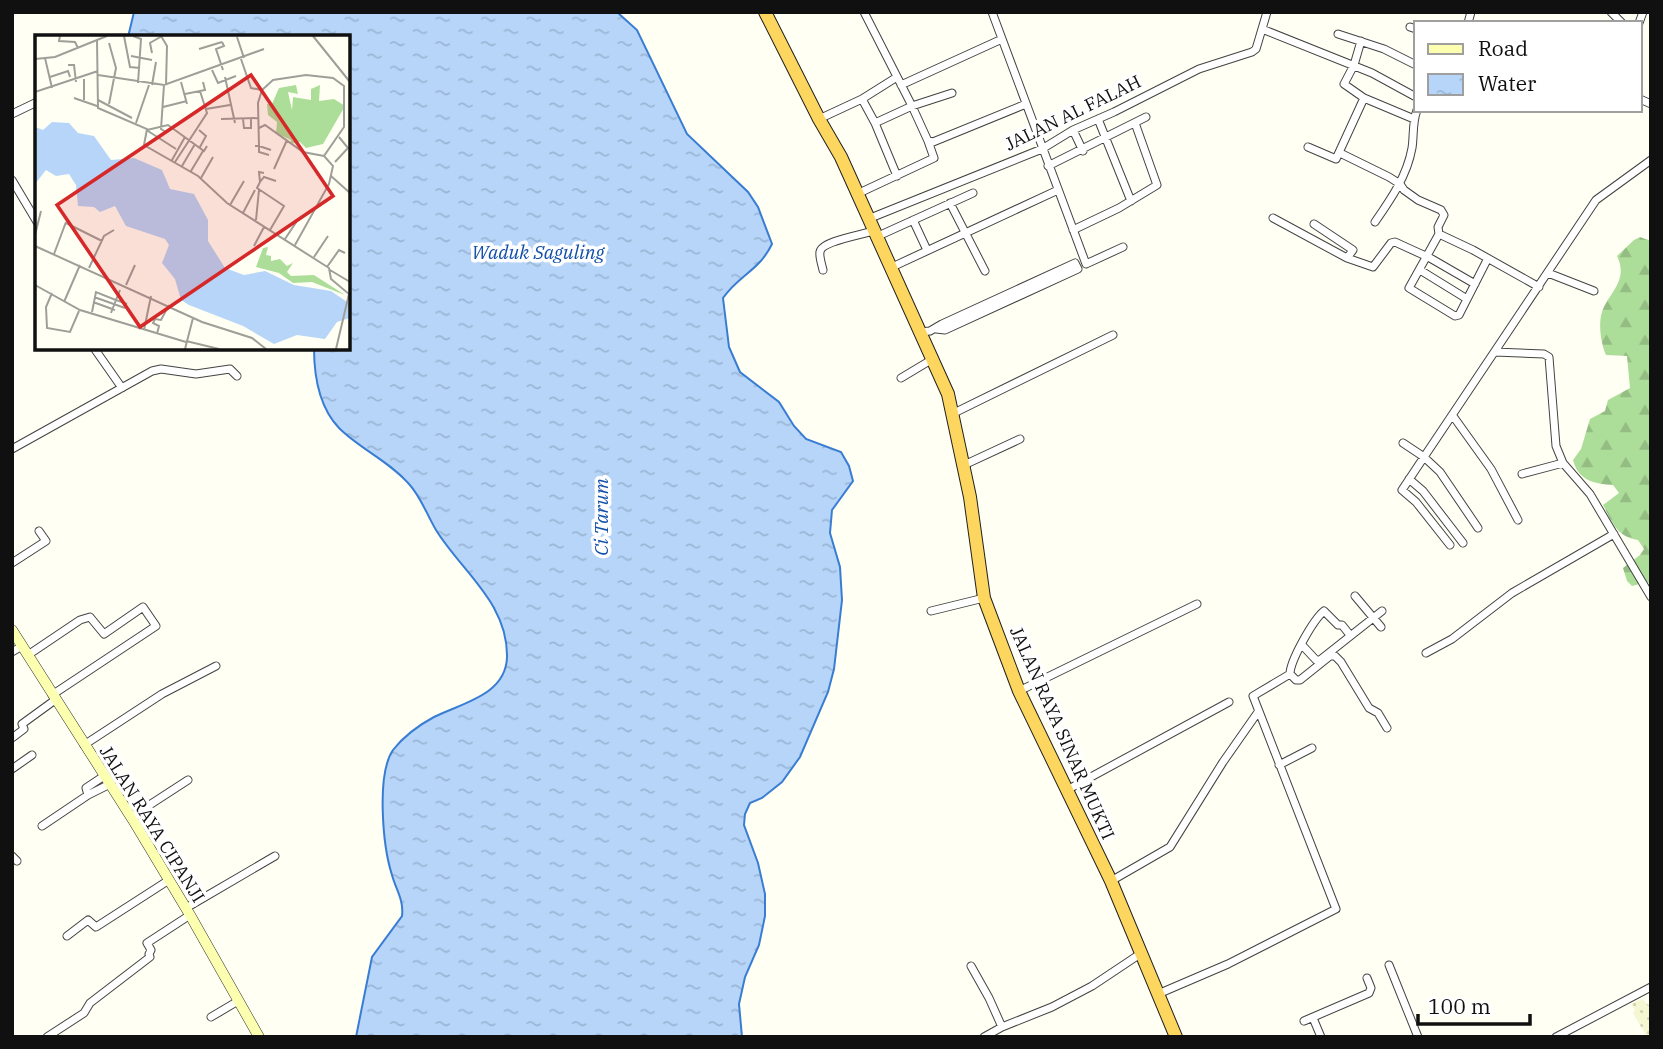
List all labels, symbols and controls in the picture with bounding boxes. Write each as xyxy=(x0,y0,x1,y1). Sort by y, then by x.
legend xyxy=(1414,21,1642,112)
text: Road xyxy=(1478,34,1528,62)
inset map xyxy=(35,35,350,350)
text: Water xyxy=(1478,69,1537,97)
street label: JALAN AL FALAH xyxy=(1001,70,1145,155)
water label: Waduk Saguling xyxy=(472,240,605,264)
water label: Ci Tarum xyxy=(589,478,613,556)
street label: JALAN RAYA SINAR MUKTI xyxy=(1005,623,1120,843)
street label: JALAN RAYA CIPANJI xyxy=(95,741,210,907)
scale bar xyxy=(1418,982,1530,1026)
text: 100 m xyxy=(1428,992,1491,1020)

